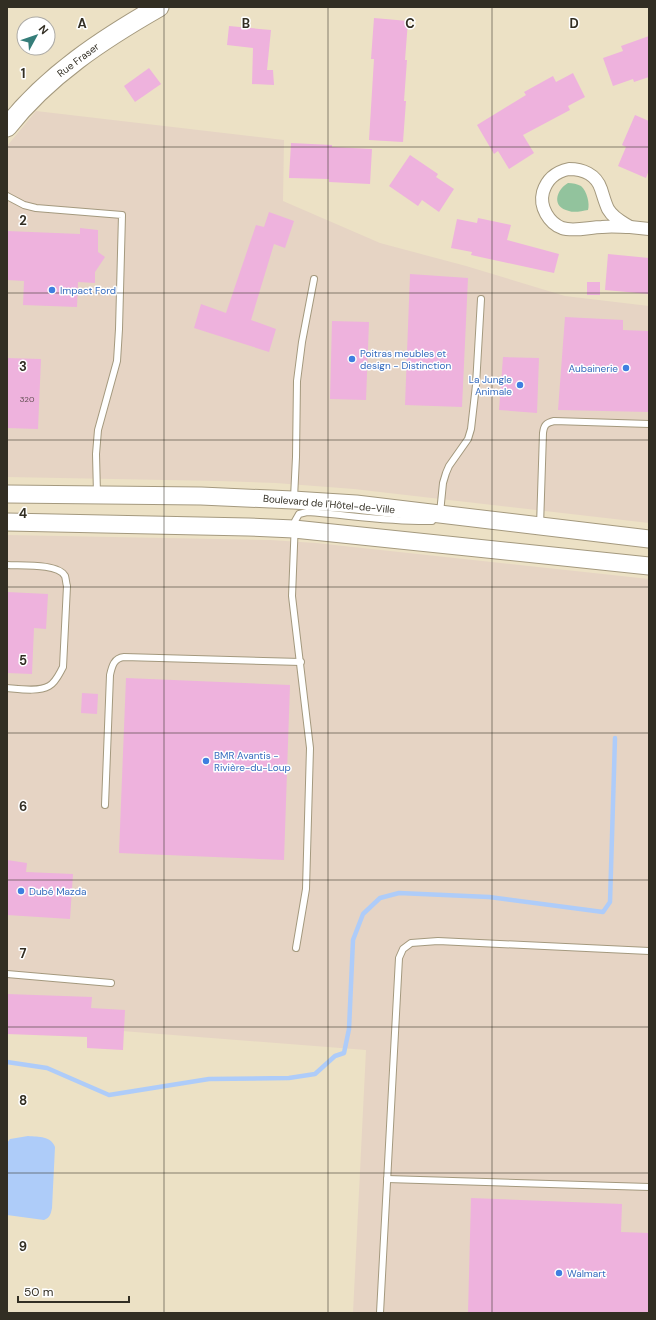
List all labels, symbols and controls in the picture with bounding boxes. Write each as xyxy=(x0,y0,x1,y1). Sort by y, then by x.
text: A xyxy=(77,15,87,32)
text: B xyxy=(242,15,250,32)
text: C xyxy=(405,15,415,32)
text: D xyxy=(569,15,579,32)
north arrow xyxy=(16,16,56,56)
text: N xyxy=(36,22,52,37)
street label: Rue Fraser xyxy=(55,40,102,80)
text: 1 xyxy=(21,65,25,82)
text: 2 xyxy=(19,212,27,229)
place label: Impact Ford xyxy=(60,284,116,297)
marker: Impact Ford xyxy=(47,285,57,295)
place label: Poitras meubles et design - Distinction xyxy=(360,347,451,372)
marker: Poitras meubles et design - Distinction xyxy=(347,354,357,364)
text: 3 xyxy=(19,358,27,375)
place label: Aubainerie xyxy=(568,362,618,375)
marker: Aubainerie xyxy=(621,363,631,373)
place label: La Jungle Animale xyxy=(469,373,512,398)
marker: La Jungle Animale xyxy=(515,380,525,390)
house number: 320 xyxy=(20,394,35,404)
street label: Boulevard de l'Hôtel-de-Ville xyxy=(262,492,396,516)
text: 4 xyxy=(19,505,27,522)
text: 5 xyxy=(19,652,27,669)
place label: BMR Avantis - Rivière-du-Loup xyxy=(214,749,291,774)
marker: BMR Avantis - Rivière-du-Loup xyxy=(201,756,211,766)
text: 6 xyxy=(19,798,27,815)
place label: Dubé Mazda xyxy=(29,885,86,898)
marker: Dubé Mazda xyxy=(16,886,26,896)
text: 7 xyxy=(20,945,27,962)
text: 8 xyxy=(19,1092,27,1109)
text: 9 xyxy=(19,1238,27,1255)
place label: Walmart xyxy=(567,1267,606,1280)
marker: Walmart xyxy=(554,1268,564,1278)
scale bar xyxy=(18,1278,129,1304)
text: 50 m xyxy=(24,1284,53,1300)

